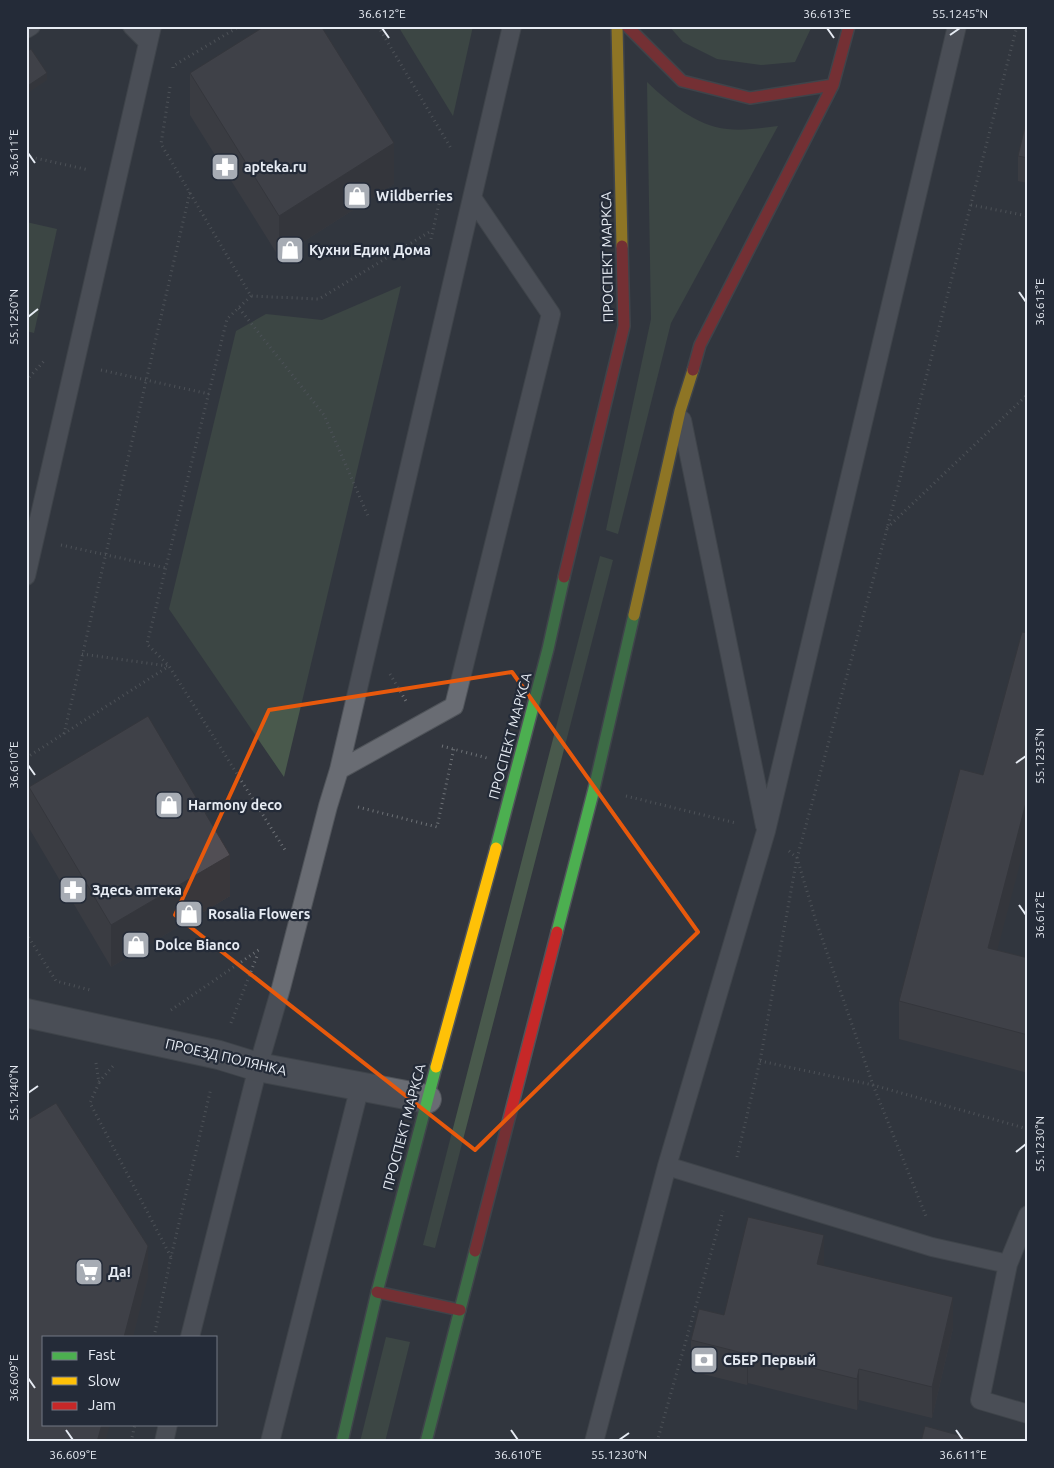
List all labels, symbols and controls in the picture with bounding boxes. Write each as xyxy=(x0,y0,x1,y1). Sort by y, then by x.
text: 36.612°E xyxy=(358,7,406,20)
text: 36.613°E xyxy=(803,7,851,20)
text: 55.1245°N xyxy=(932,7,988,20)
text: 36.611°E xyxy=(7,129,20,177)
pharmacy icon: apteka.ru xyxy=(210,152,240,182)
place label: apteka.ru xyxy=(244,159,307,175)
shop icon: Wildberries xyxy=(342,181,372,211)
place label: Wildberries xyxy=(376,188,453,204)
street label: ПРОСПЕКТ МАРКСА xyxy=(598,192,616,322)
shop icon: Кухни Едим Дома xyxy=(275,235,305,265)
place label: Кухни Едим Дома xyxy=(309,242,431,258)
text: 36.613°E xyxy=(1033,278,1046,326)
text: 55.1250°N xyxy=(7,289,20,345)
street label: ПРОСПЕКТ МАРКСА xyxy=(485,671,535,801)
text: 55.1235°N xyxy=(1033,728,1046,784)
text: 36.610°E xyxy=(7,741,20,789)
shop icon: Harmony deco xyxy=(154,790,184,820)
place label: Harmony deco xyxy=(188,797,282,813)
pharmacy icon: Здесь аптека xyxy=(58,875,88,905)
place label: Здесь аптека xyxy=(92,882,182,898)
text: 36.612°E xyxy=(1033,891,1046,939)
shop icon: Rosalia Flowers xyxy=(174,899,204,929)
place label: Rosalia Flowers xyxy=(208,906,311,922)
shop icon: Dolce Bianco xyxy=(121,930,151,960)
place label: Dolce Bianco xyxy=(155,937,240,953)
street label: ПРОЕЗД ПОЛЯНКА xyxy=(164,1035,288,1079)
street label: ПРОСПЕКТ МАРКСА xyxy=(379,1062,429,1192)
text: 55.1240°N xyxy=(7,1065,20,1121)
text: 55.1230°N xyxy=(1033,1116,1046,1172)
supermarket icon: Да! xyxy=(74,1257,104,1287)
place label: Да! xyxy=(108,1264,131,1280)
legend xyxy=(42,1336,218,1426)
bank icon: СБЕР Первый xyxy=(689,1345,719,1375)
text: Fast xyxy=(88,1346,116,1363)
place label: СБЕР Первый xyxy=(723,1352,816,1368)
text: 36.609°E xyxy=(7,1354,20,1402)
text: Slow xyxy=(88,1372,121,1389)
text: Jam xyxy=(88,1396,116,1413)
text: 36.609°E xyxy=(49,1448,97,1461)
text: 36.610°E xyxy=(494,1448,542,1461)
text: 55.1230°N xyxy=(591,1448,647,1461)
text: 36.611°E xyxy=(939,1448,987,1461)

